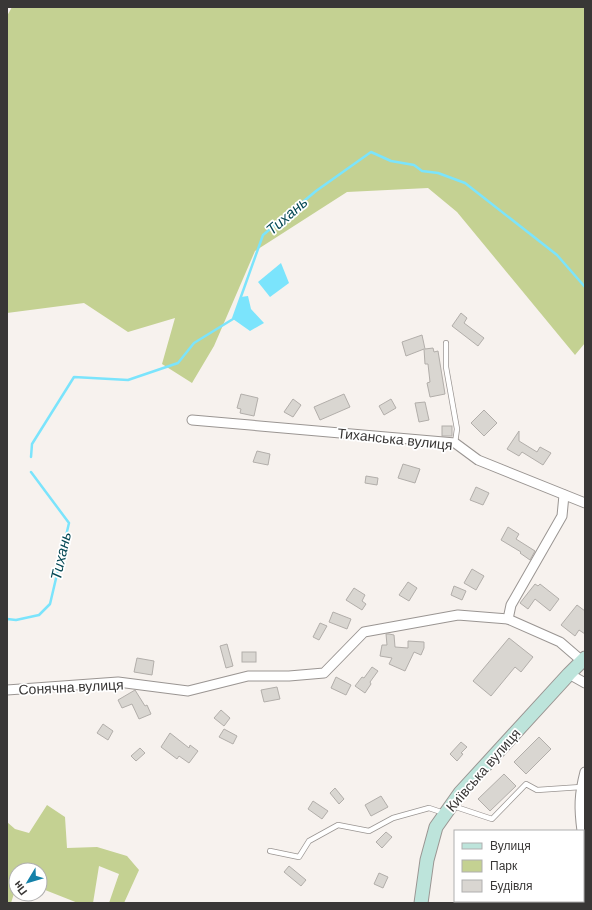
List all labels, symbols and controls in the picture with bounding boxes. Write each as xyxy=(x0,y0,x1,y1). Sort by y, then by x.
water label: Тихань xyxy=(262,192,312,240)
street label: Тиханська вулиця xyxy=(336,424,454,454)
water label: Тихань xyxy=(46,530,76,582)
street label: Сонячна вулиця xyxy=(18,675,124,699)
street label: Київська вулиця xyxy=(442,725,524,815)
legend xyxy=(454,830,584,902)
text: Вулиця xyxy=(490,838,531,854)
text: Парк xyxy=(490,858,518,874)
north arrow xyxy=(8,862,48,902)
text: Пн xyxy=(10,878,30,898)
text: Будівля xyxy=(490,878,532,894)

